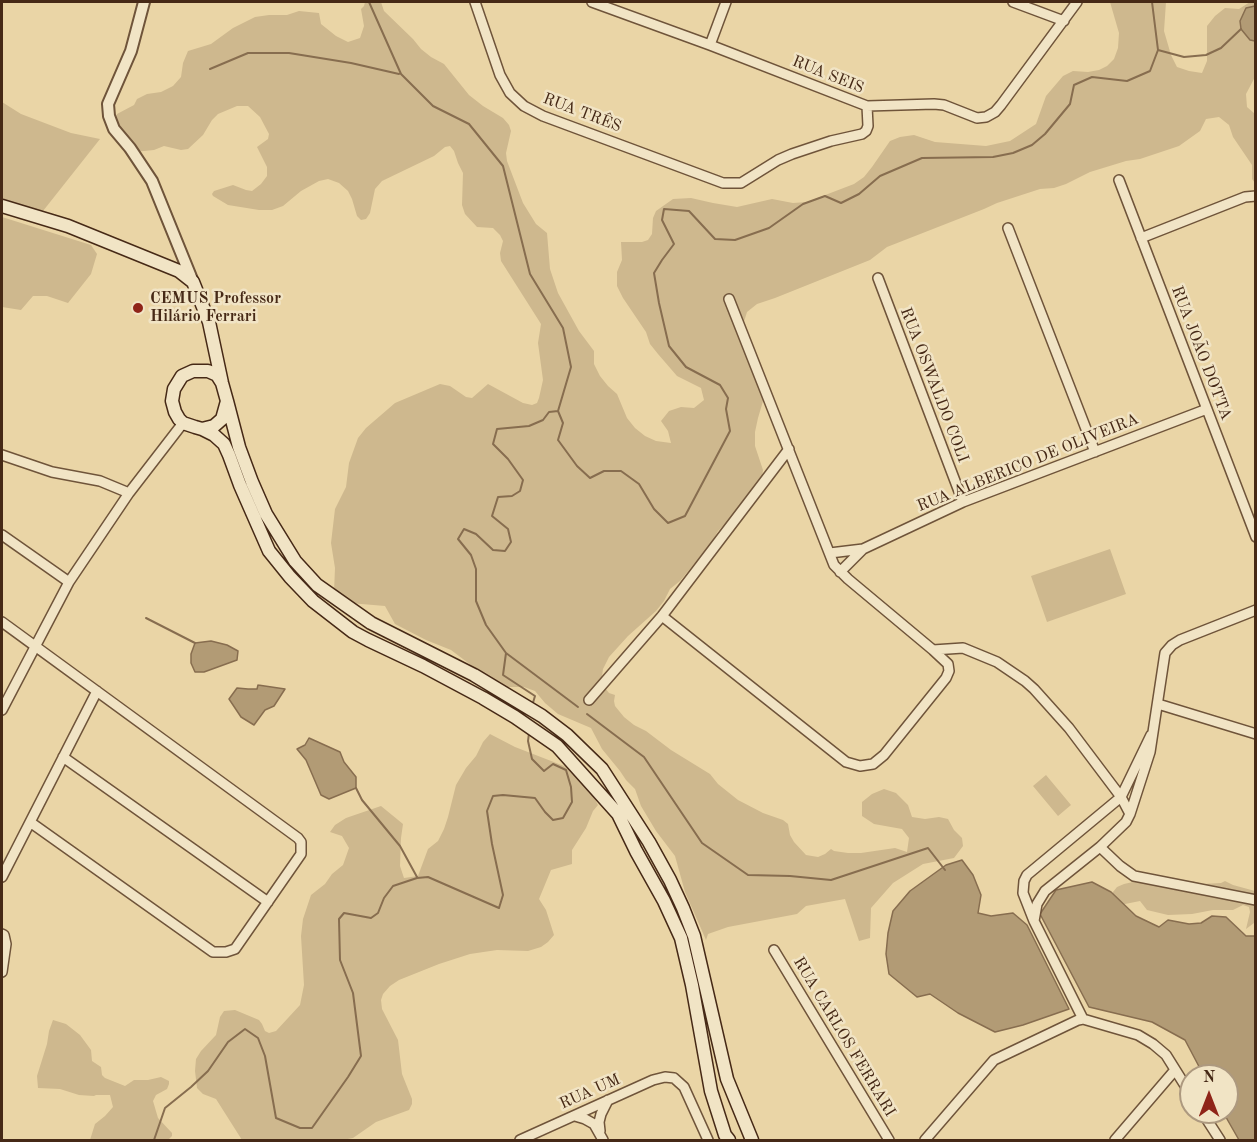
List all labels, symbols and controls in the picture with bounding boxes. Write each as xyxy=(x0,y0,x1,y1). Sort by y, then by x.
street label: RUA SEIS xyxy=(789,52,867,98)
street label: RUA TRÊS xyxy=(540,89,624,137)
street label: RUA JOÃO DOTTA xyxy=(1167,283,1235,423)
place label: CEMUS Professor Hilário Ferrari xyxy=(150,289,281,327)
marker: CEMUS Professor Hilário Ferrari xyxy=(131,301,145,315)
street label: RUA OSWALDO COLI xyxy=(896,305,972,465)
street label: RUA ALBERICO DE OLIVEIRA xyxy=(914,410,1142,516)
street label: RUA CARLOS FERRARI xyxy=(789,954,899,1120)
north arrow xyxy=(1179,1064,1239,1124)
street label: RUA UM xyxy=(557,1070,623,1114)
text: N xyxy=(1203,1070,1215,1086)

